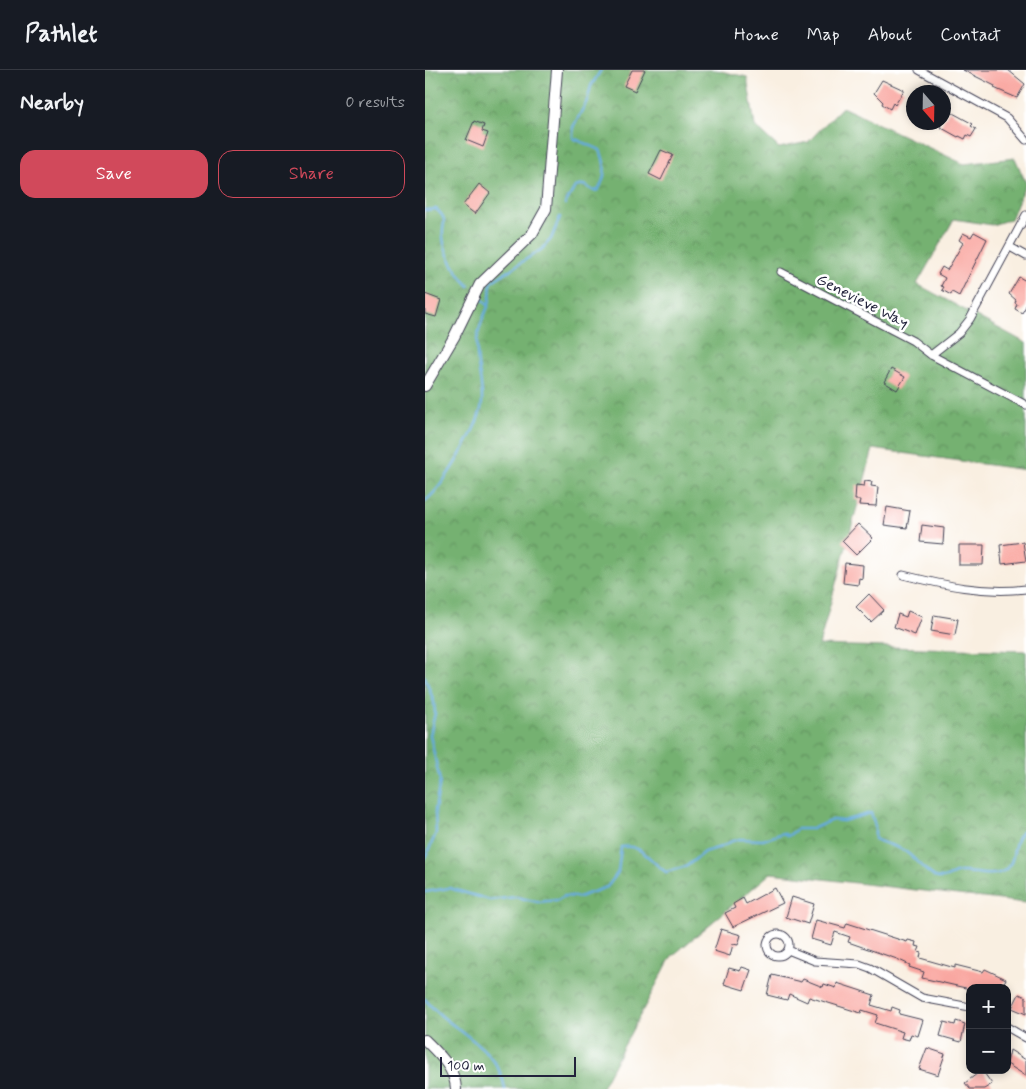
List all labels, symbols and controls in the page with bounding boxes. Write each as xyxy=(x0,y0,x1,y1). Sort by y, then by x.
text: Pathlet xyxy=(25,19,97,50)
text: Home xyxy=(734,23,779,47)
text: Map xyxy=(807,23,840,47)
text: About xyxy=(868,23,912,47)
text: Contact xyxy=(940,23,1001,47)
north arrow xyxy=(906,85,951,130)
text: Nearby xyxy=(20,89,84,117)
text: 0 results xyxy=(345,92,405,113)
button: Save xyxy=(20,150,208,198)
button: Share xyxy=(218,150,405,198)
street label: Genevieve Way xyxy=(813,269,912,334)
map controls xyxy=(966,984,1011,1074)
button: + xyxy=(966,984,1011,1029)
button: − xyxy=(966,1029,1011,1074)
scale bar xyxy=(440,1054,576,1077)
text: 100 m xyxy=(447,1057,485,1075)

